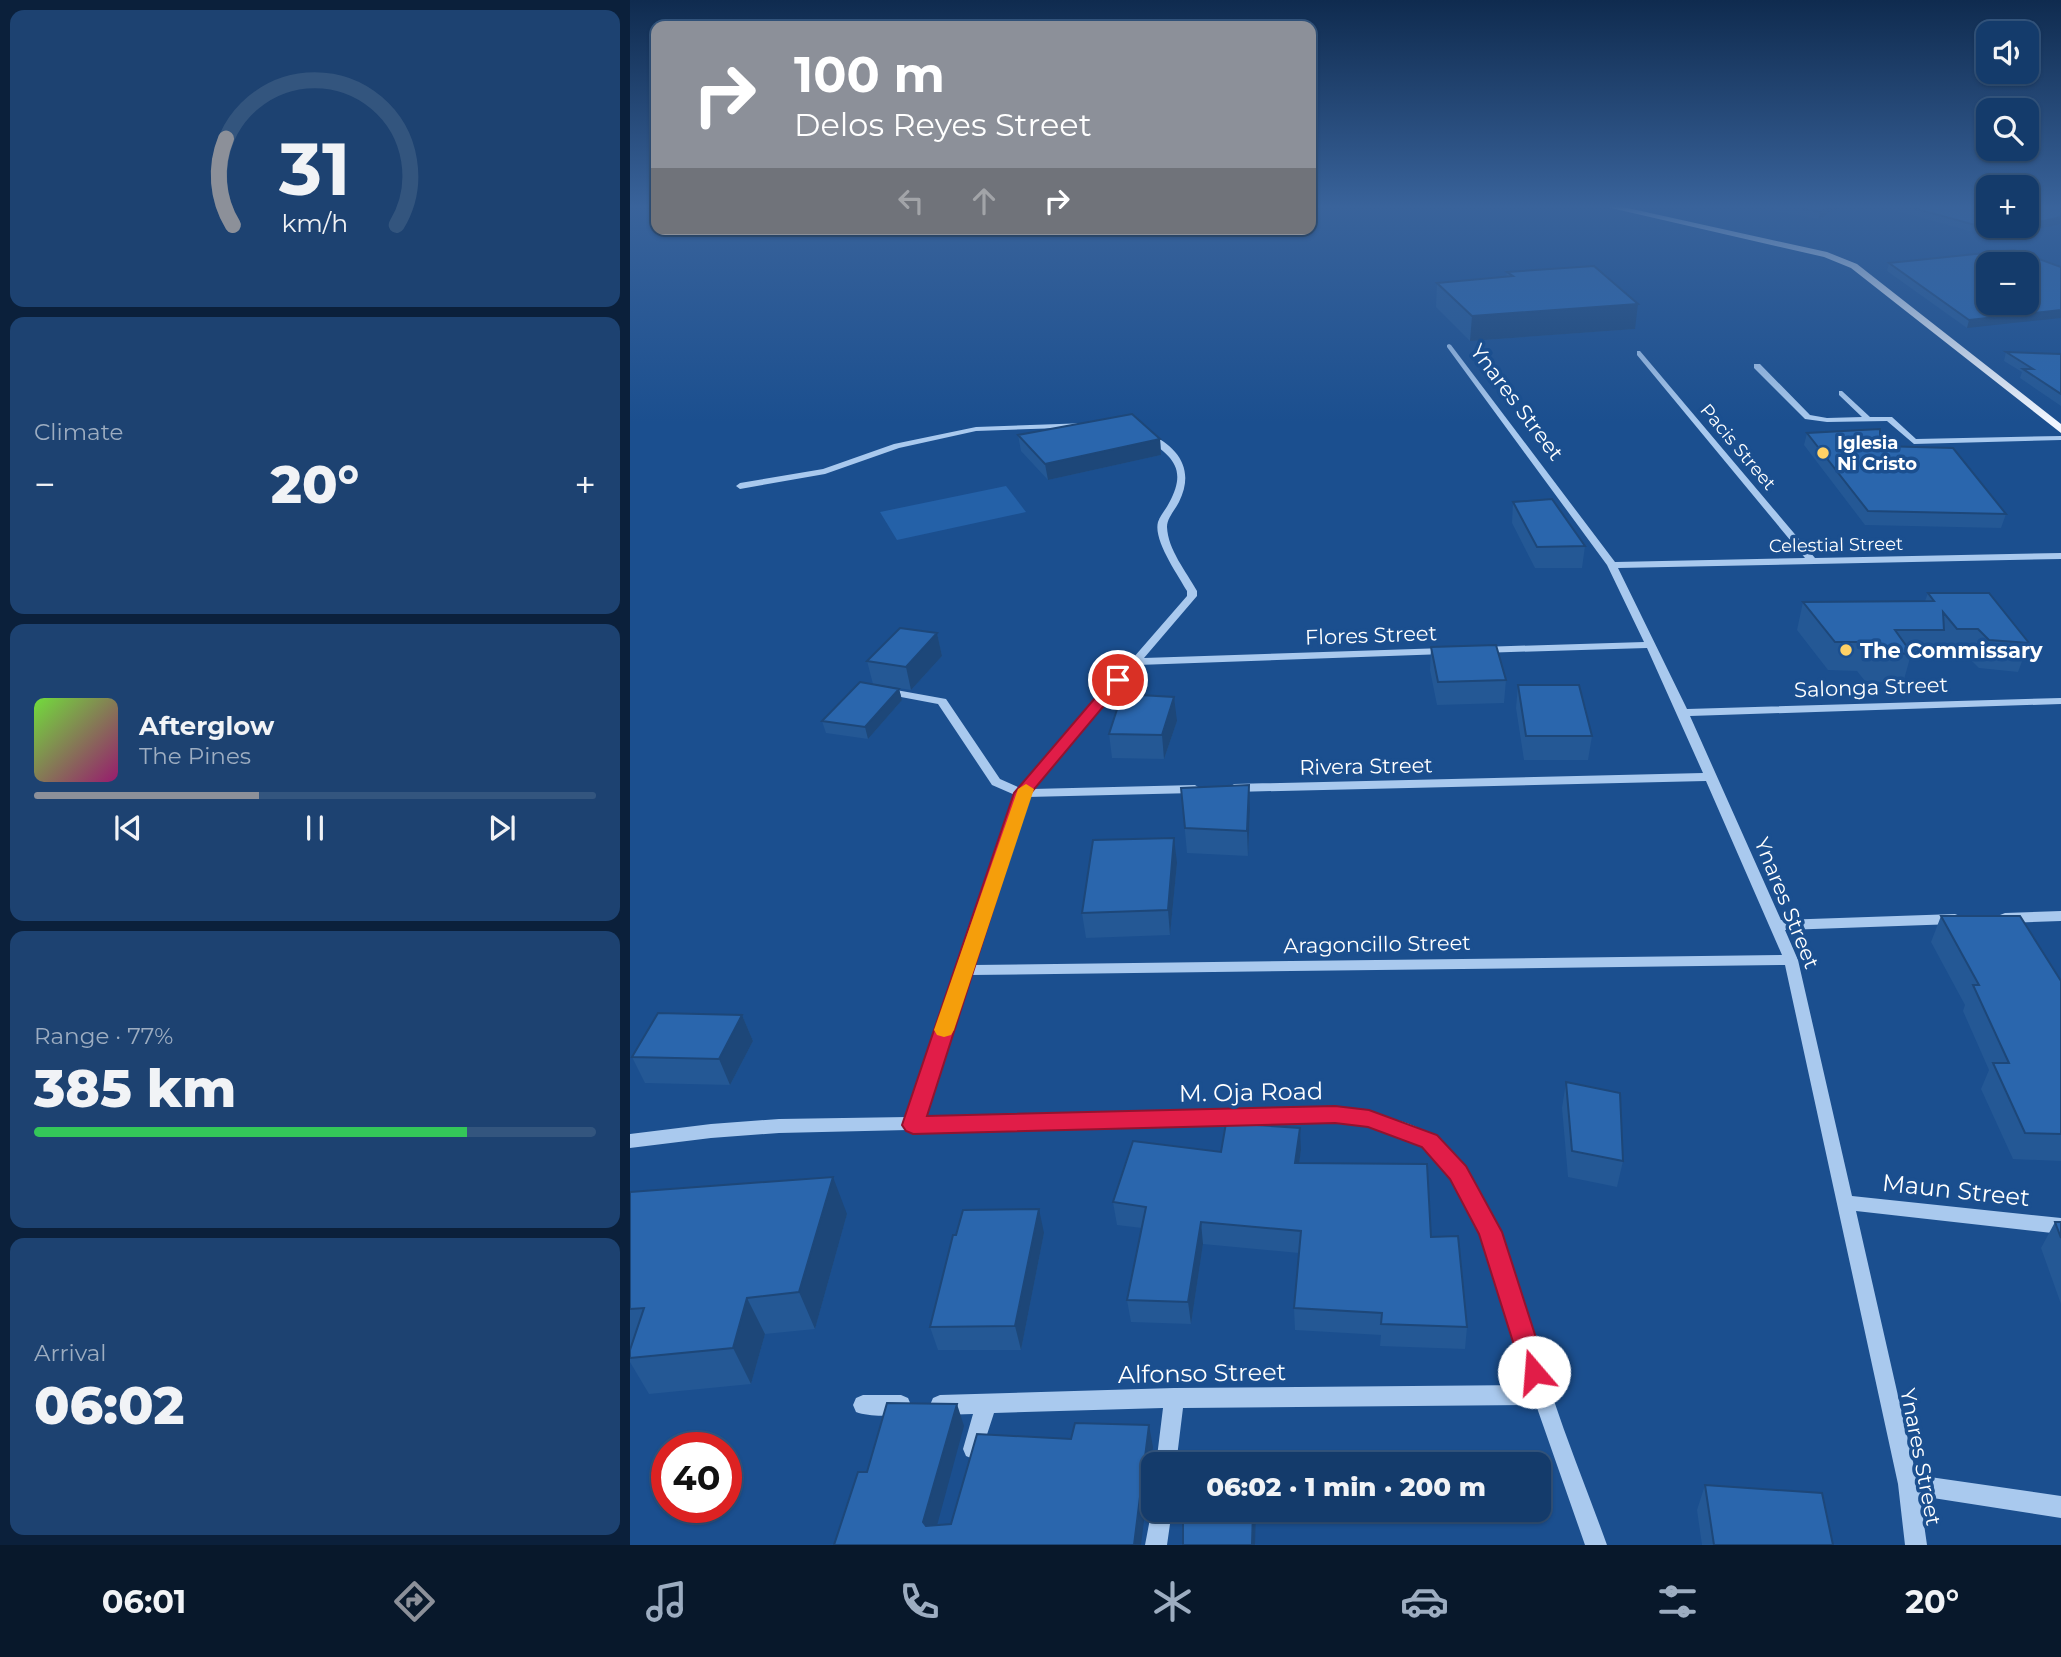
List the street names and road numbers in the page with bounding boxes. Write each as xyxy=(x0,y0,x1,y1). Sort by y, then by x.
street label: Ynares Street xyxy=(1465,339,1569,465)
street label: Pacis Street xyxy=(1695,399,1781,495)
street label: Celestial Street xyxy=(1769,533,1903,557)
street label: Flores Street xyxy=(1305,620,1437,650)
street label: Salonga Street xyxy=(1794,672,1948,702)
street label: Rivera Street xyxy=(1299,752,1433,780)
street label: Ynares Street xyxy=(1749,834,1825,972)
street label: Aragoncillo Street xyxy=(1283,930,1471,958)
street label: M. Oja Road xyxy=(1179,1076,1323,1108)
street label: Maun Street xyxy=(1881,1168,2032,1212)
street label: Alfonso Street xyxy=(1118,1357,1287,1389)
street label: Ynares Street xyxy=(1895,1386,1947,1528)

